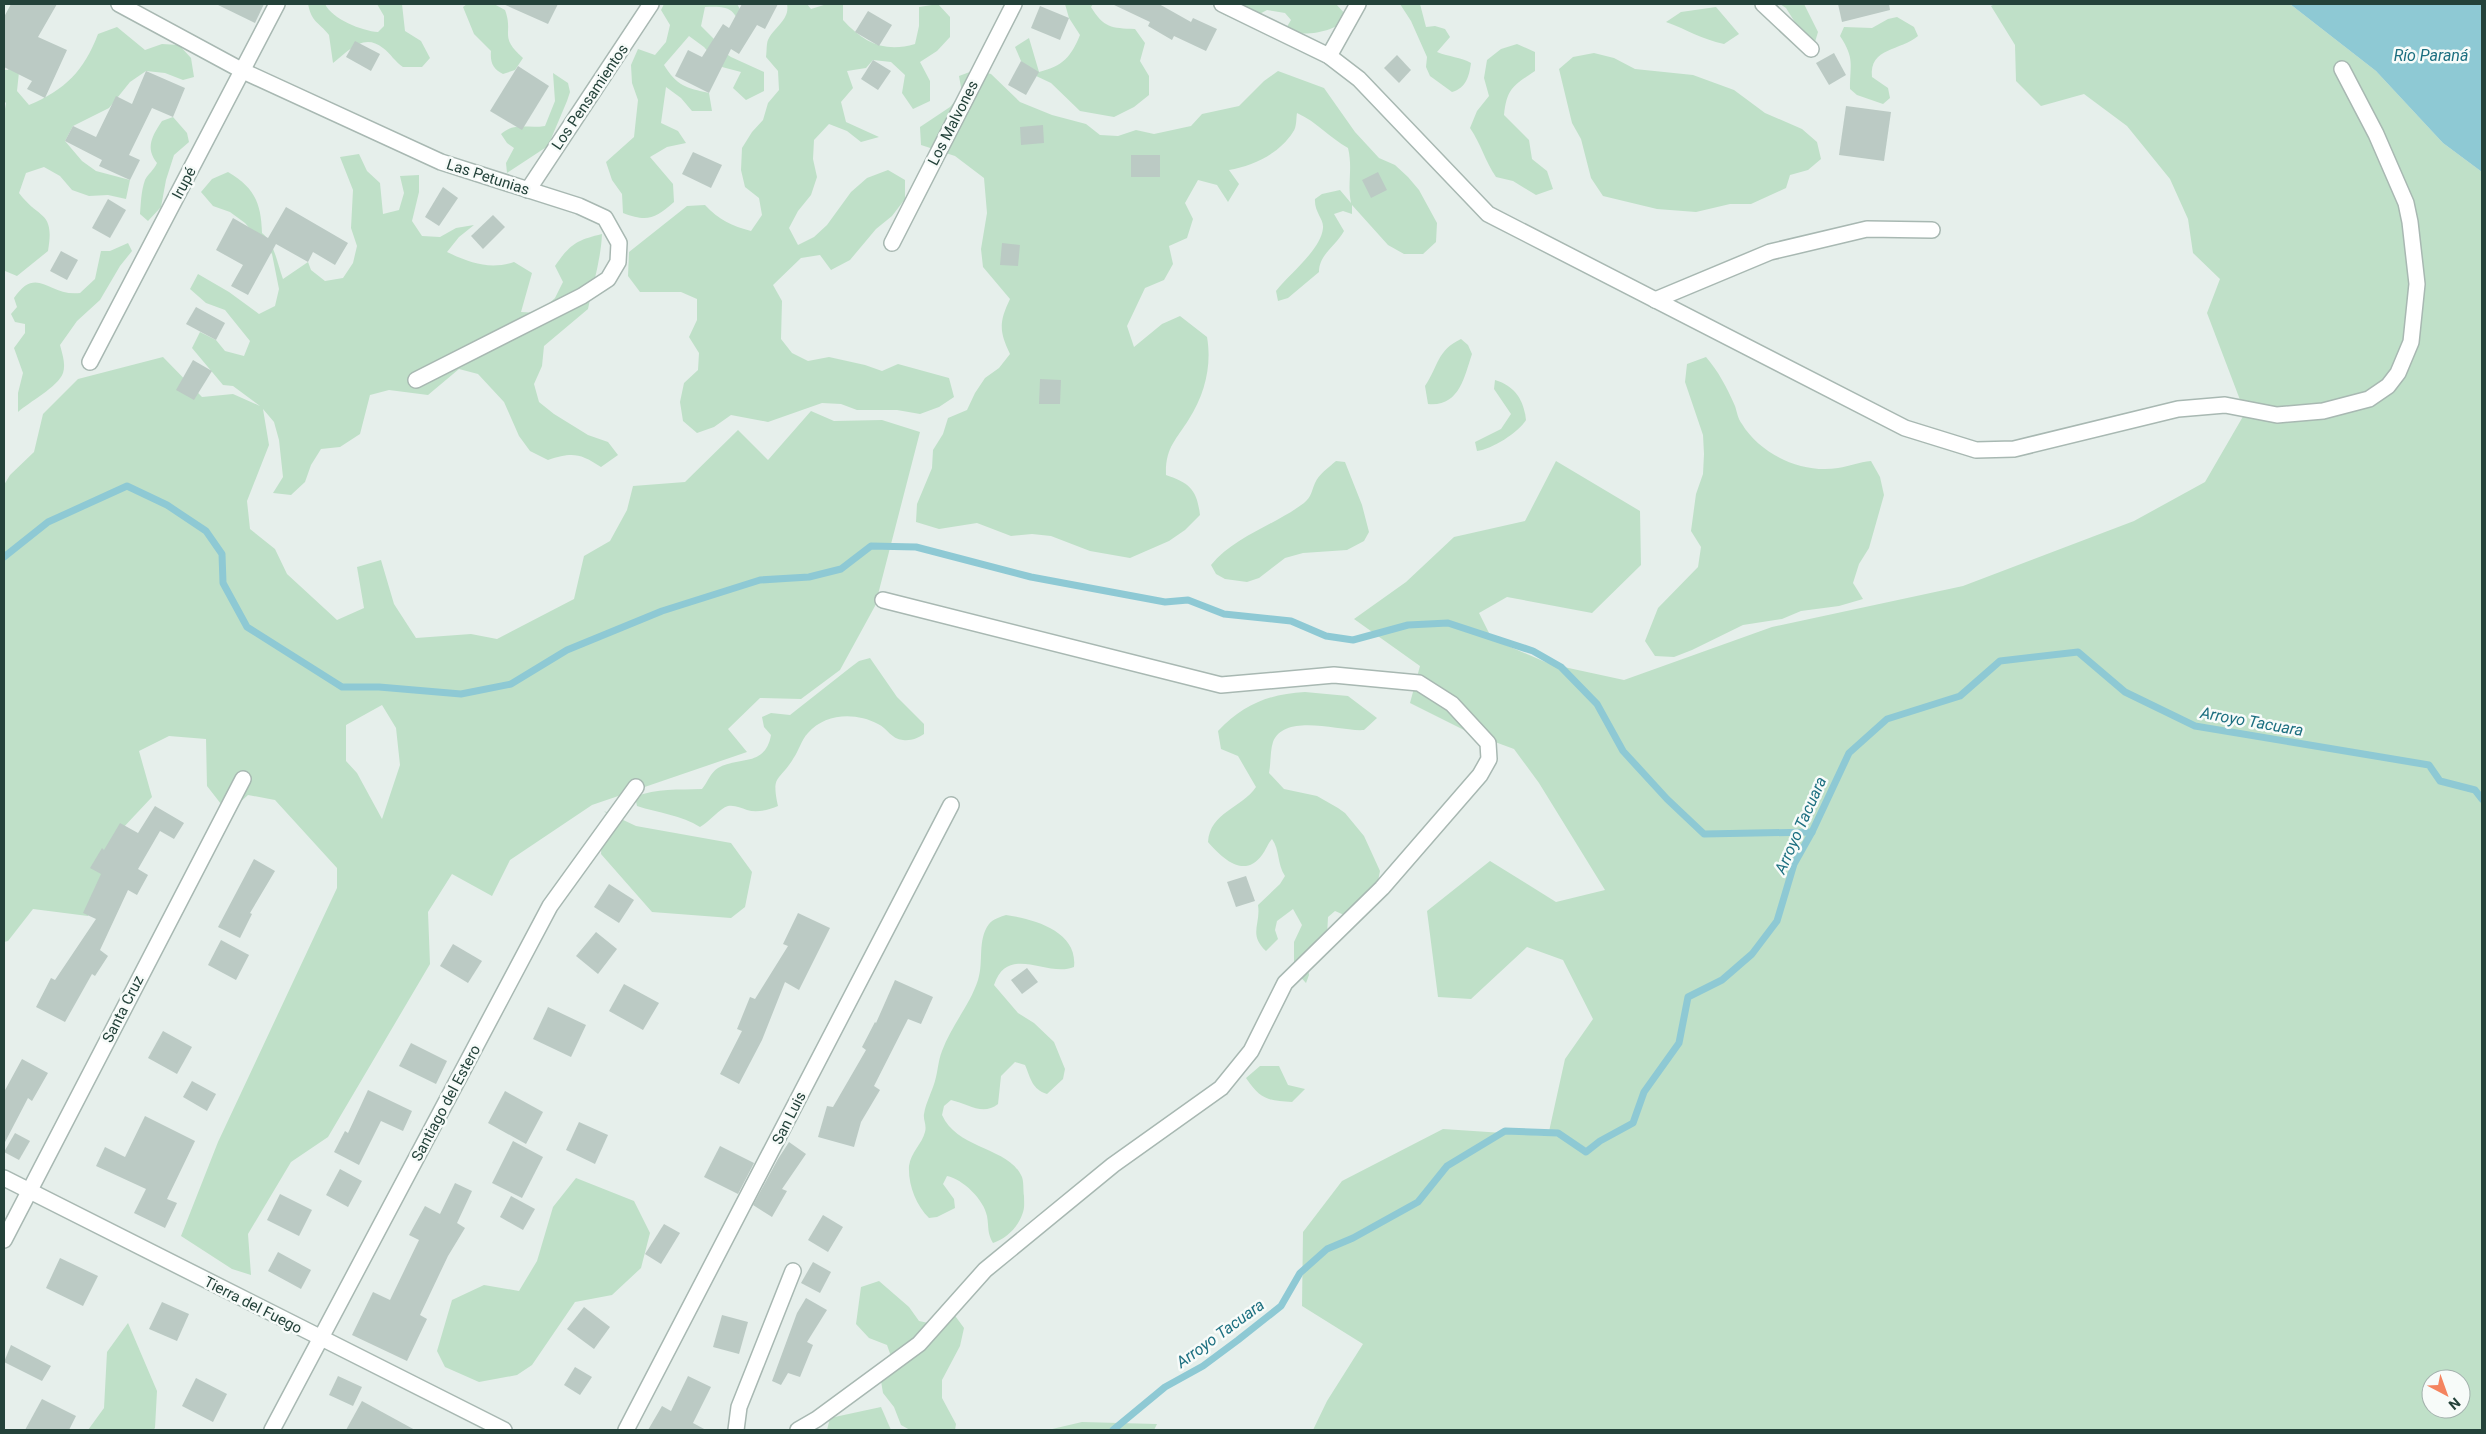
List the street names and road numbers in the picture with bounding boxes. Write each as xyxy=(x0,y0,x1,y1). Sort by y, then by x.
street label: Los Pensamientos xyxy=(548,41,632,153)
street label: Los Malvones xyxy=(924,78,982,168)
street label: Las Petunias xyxy=(444,155,532,199)
street label: Irupé xyxy=(168,164,200,202)
street label: Santa Cruz xyxy=(98,973,148,1045)
street label: Santiago del Estero xyxy=(408,1042,484,1164)
street label: San Luis xyxy=(768,1089,810,1147)
street label: Tierra del Fuego xyxy=(201,1273,305,1337)

